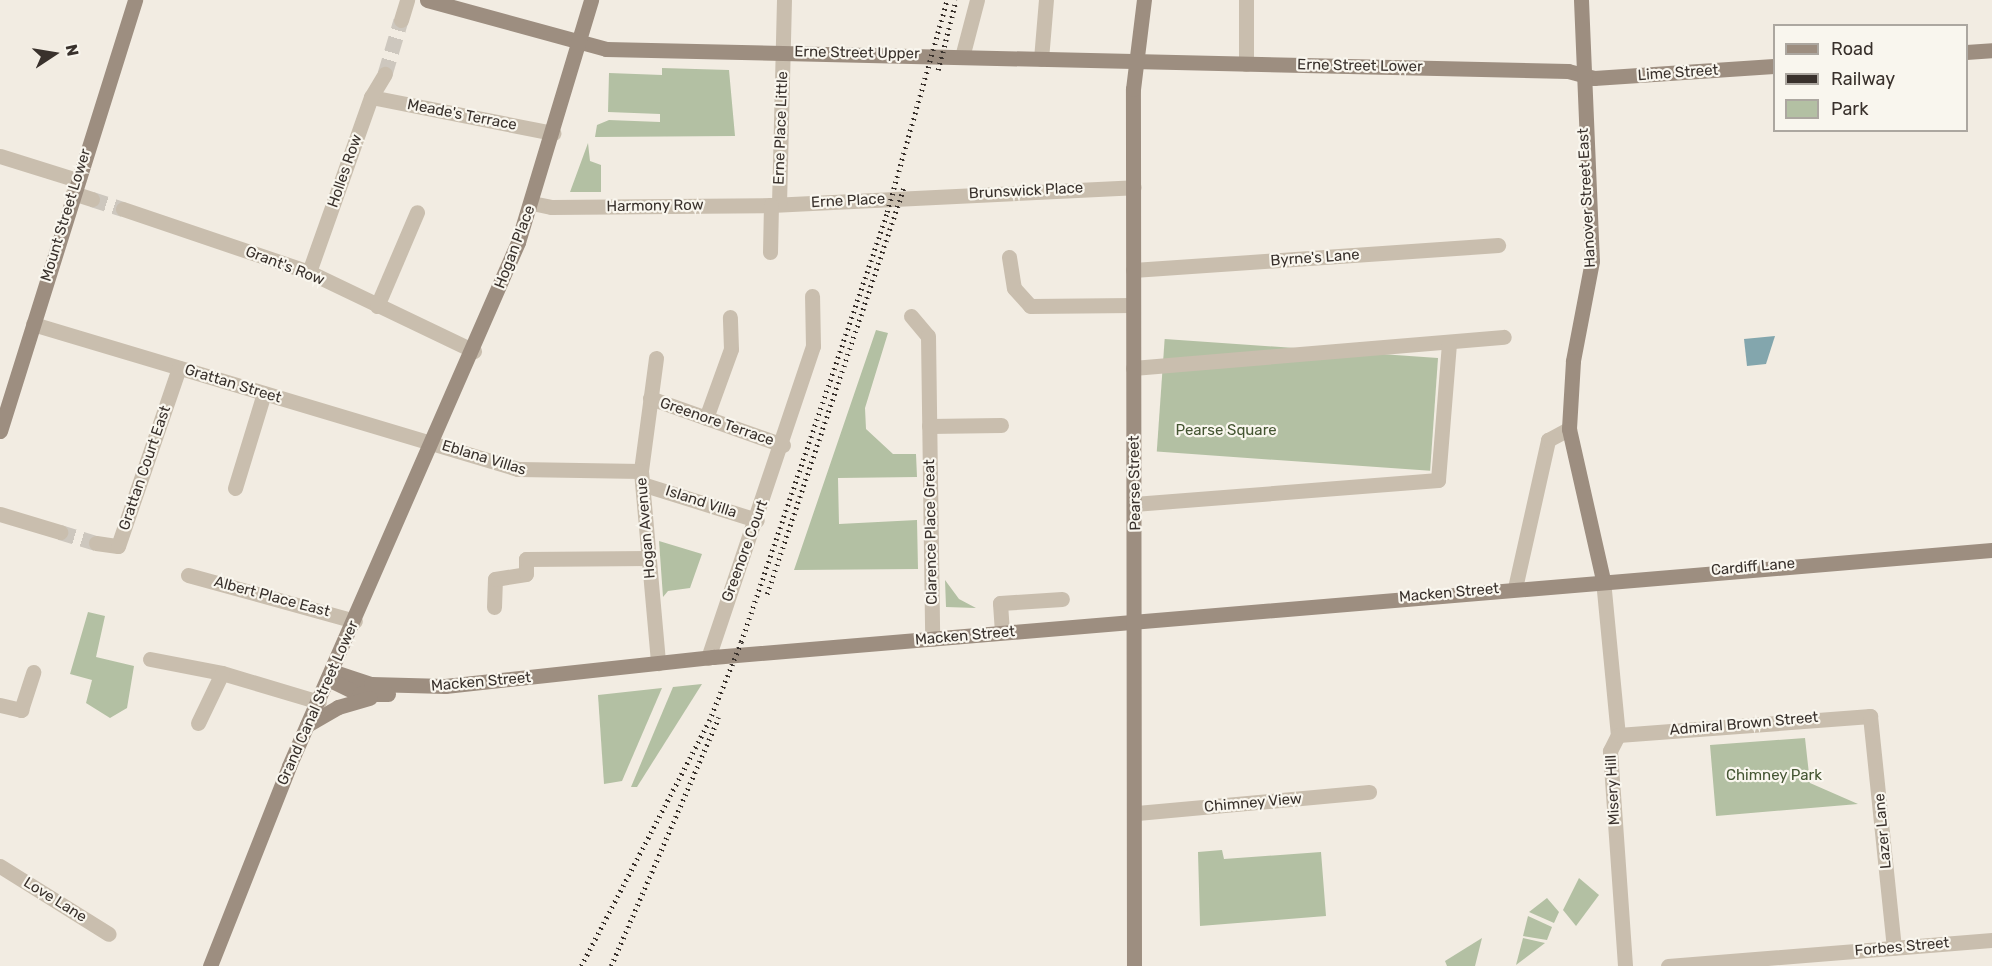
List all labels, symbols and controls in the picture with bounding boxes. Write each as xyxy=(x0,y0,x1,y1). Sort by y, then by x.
north arrow xyxy=(24,24,84,84)
legend xyxy=(1773,24,1968,132)
text: Road xyxy=(1831,38,1874,60)
text: N xyxy=(62,43,83,58)
street label: Erne Street Upper xyxy=(794,43,920,63)
street label: Erne Street Lower xyxy=(1297,56,1423,76)
street label: Lime Street xyxy=(1637,61,1719,85)
text: Railway xyxy=(1831,68,1895,90)
street label: Erne Place Little xyxy=(770,71,792,185)
street label: Meade's Terrace xyxy=(405,96,519,134)
text: Park xyxy=(1831,98,1868,120)
street label: Hanover Street East xyxy=(1574,128,1600,268)
street label: Holles Row xyxy=(324,132,366,210)
street label: Mount Street Lower xyxy=(37,147,95,283)
street label: Brunswick Place xyxy=(968,179,1084,203)
street label: Erne Place xyxy=(810,190,886,212)
street label: Harmony Row xyxy=(606,196,704,216)
street label: Hogan Place xyxy=(491,203,539,291)
street label: Grant's Row xyxy=(243,243,327,289)
street label: Byrne's Lane xyxy=(1270,246,1360,270)
street label: Grattan Street xyxy=(182,361,284,407)
street label: Greenore Terrace xyxy=(657,394,777,450)
street label: Grattan Court East xyxy=(115,403,175,533)
park label: Pearse Square xyxy=(1175,422,1277,440)
street label: Pearse Street xyxy=(1125,435,1145,531)
street label: Eblana Villas xyxy=(439,437,529,479)
street label: Clarence Place Great xyxy=(921,459,941,605)
street label: Hogan Avenue xyxy=(633,476,659,580)
street label: Island Villa xyxy=(663,482,739,522)
street label: Greenore Court xyxy=(718,498,772,604)
street label: Cardiff Lane xyxy=(1710,554,1796,580)
street label: Albert Place East xyxy=(212,573,332,621)
street label: Macken Street xyxy=(1398,580,1500,606)
street label: Grand Canal Street Lower xyxy=(274,618,362,788)
street label: Macken Street xyxy=(914,623,1016,649)
street label: Macken Street xyxy=(430,669,532,695)
street label: Admiral Brown Street xyxy=(1669,709,1819,739)
street label: Misery Hill xyxy=(1602,754,1624,826)
park label: Chimney Park xyxy=(1726,767,1822,785)
street label: Chimney View xyxy=(1203,790,1303,816)
street label: Lazer Lane xyxy=(1871,792,1895,870)
street label: Love Lane xyxy=(20,874,90,926)
street label: Forbes Street xyxy=(1854,934,1950,960)

